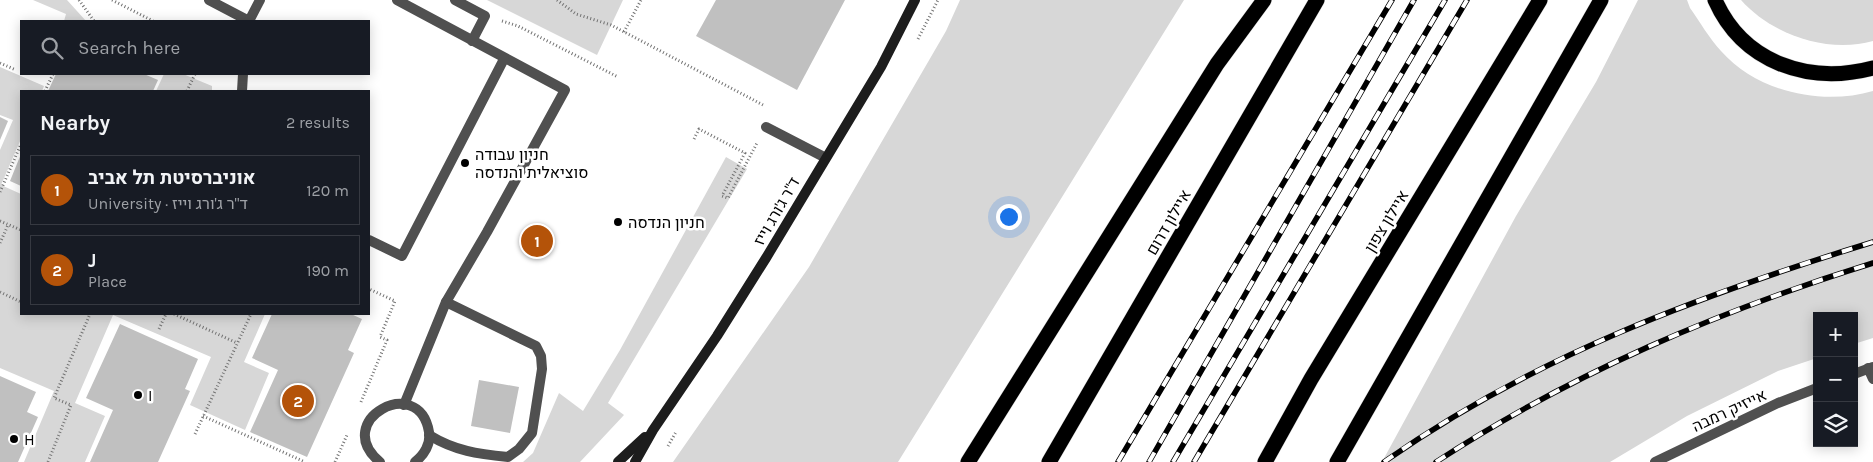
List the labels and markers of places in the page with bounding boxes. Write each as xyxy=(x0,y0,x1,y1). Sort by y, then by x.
place label: חניון עבודה סוציאלית והנדסה xyxy=(475,145,588,182)
marker: חניון עבודה סוציאלית והנדסה xyxy=(459,157,471,169)
place label: חניון הנדסה xyxy=(628,213,705,232)
marker: חניון הנדסה xyxy=(612,216,624,228)
pin: 1 xyxy=(521,222,553,260)
pin: 2 xyxy=(282,382,314,420)
place label: I xyxy=(148,386,152,405)
marker: I xyxy=(132,389,144,401)
place label: H xyxy=(24,430,35,449)
marker: H xyxy=(8,433,20,445)

